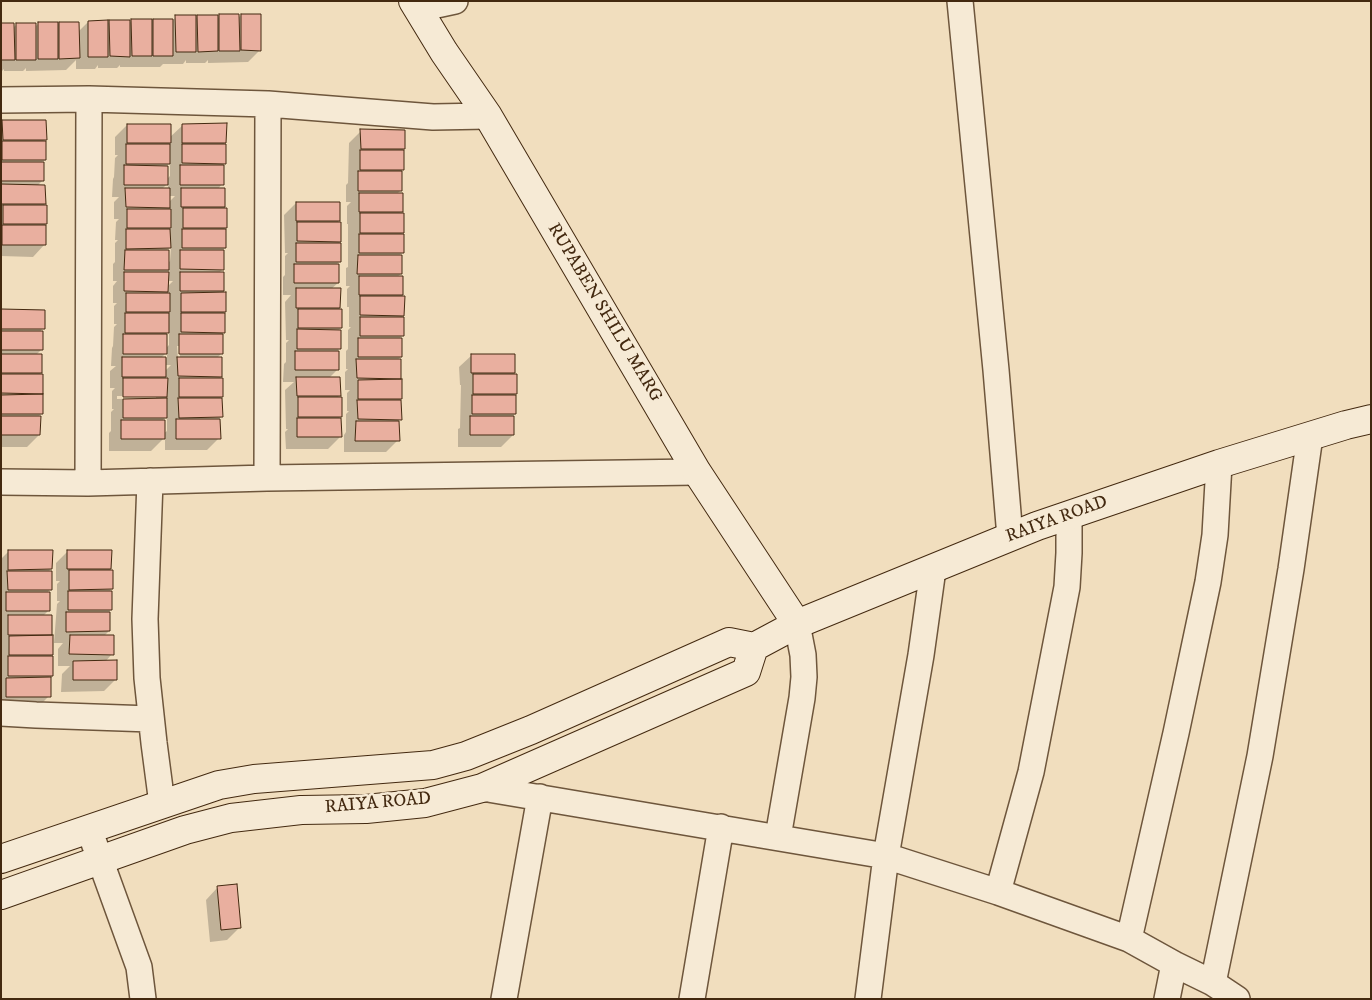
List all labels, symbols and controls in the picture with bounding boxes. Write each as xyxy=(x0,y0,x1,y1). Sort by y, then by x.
street label: RUPABEN SHILU MARG xyxy=(542,220,666,406)
street label: RAIYA ROAD xyxy=(1003,492,1111,548)
street label: RAIYA ROAD xyxy=(324,789,432,819)

